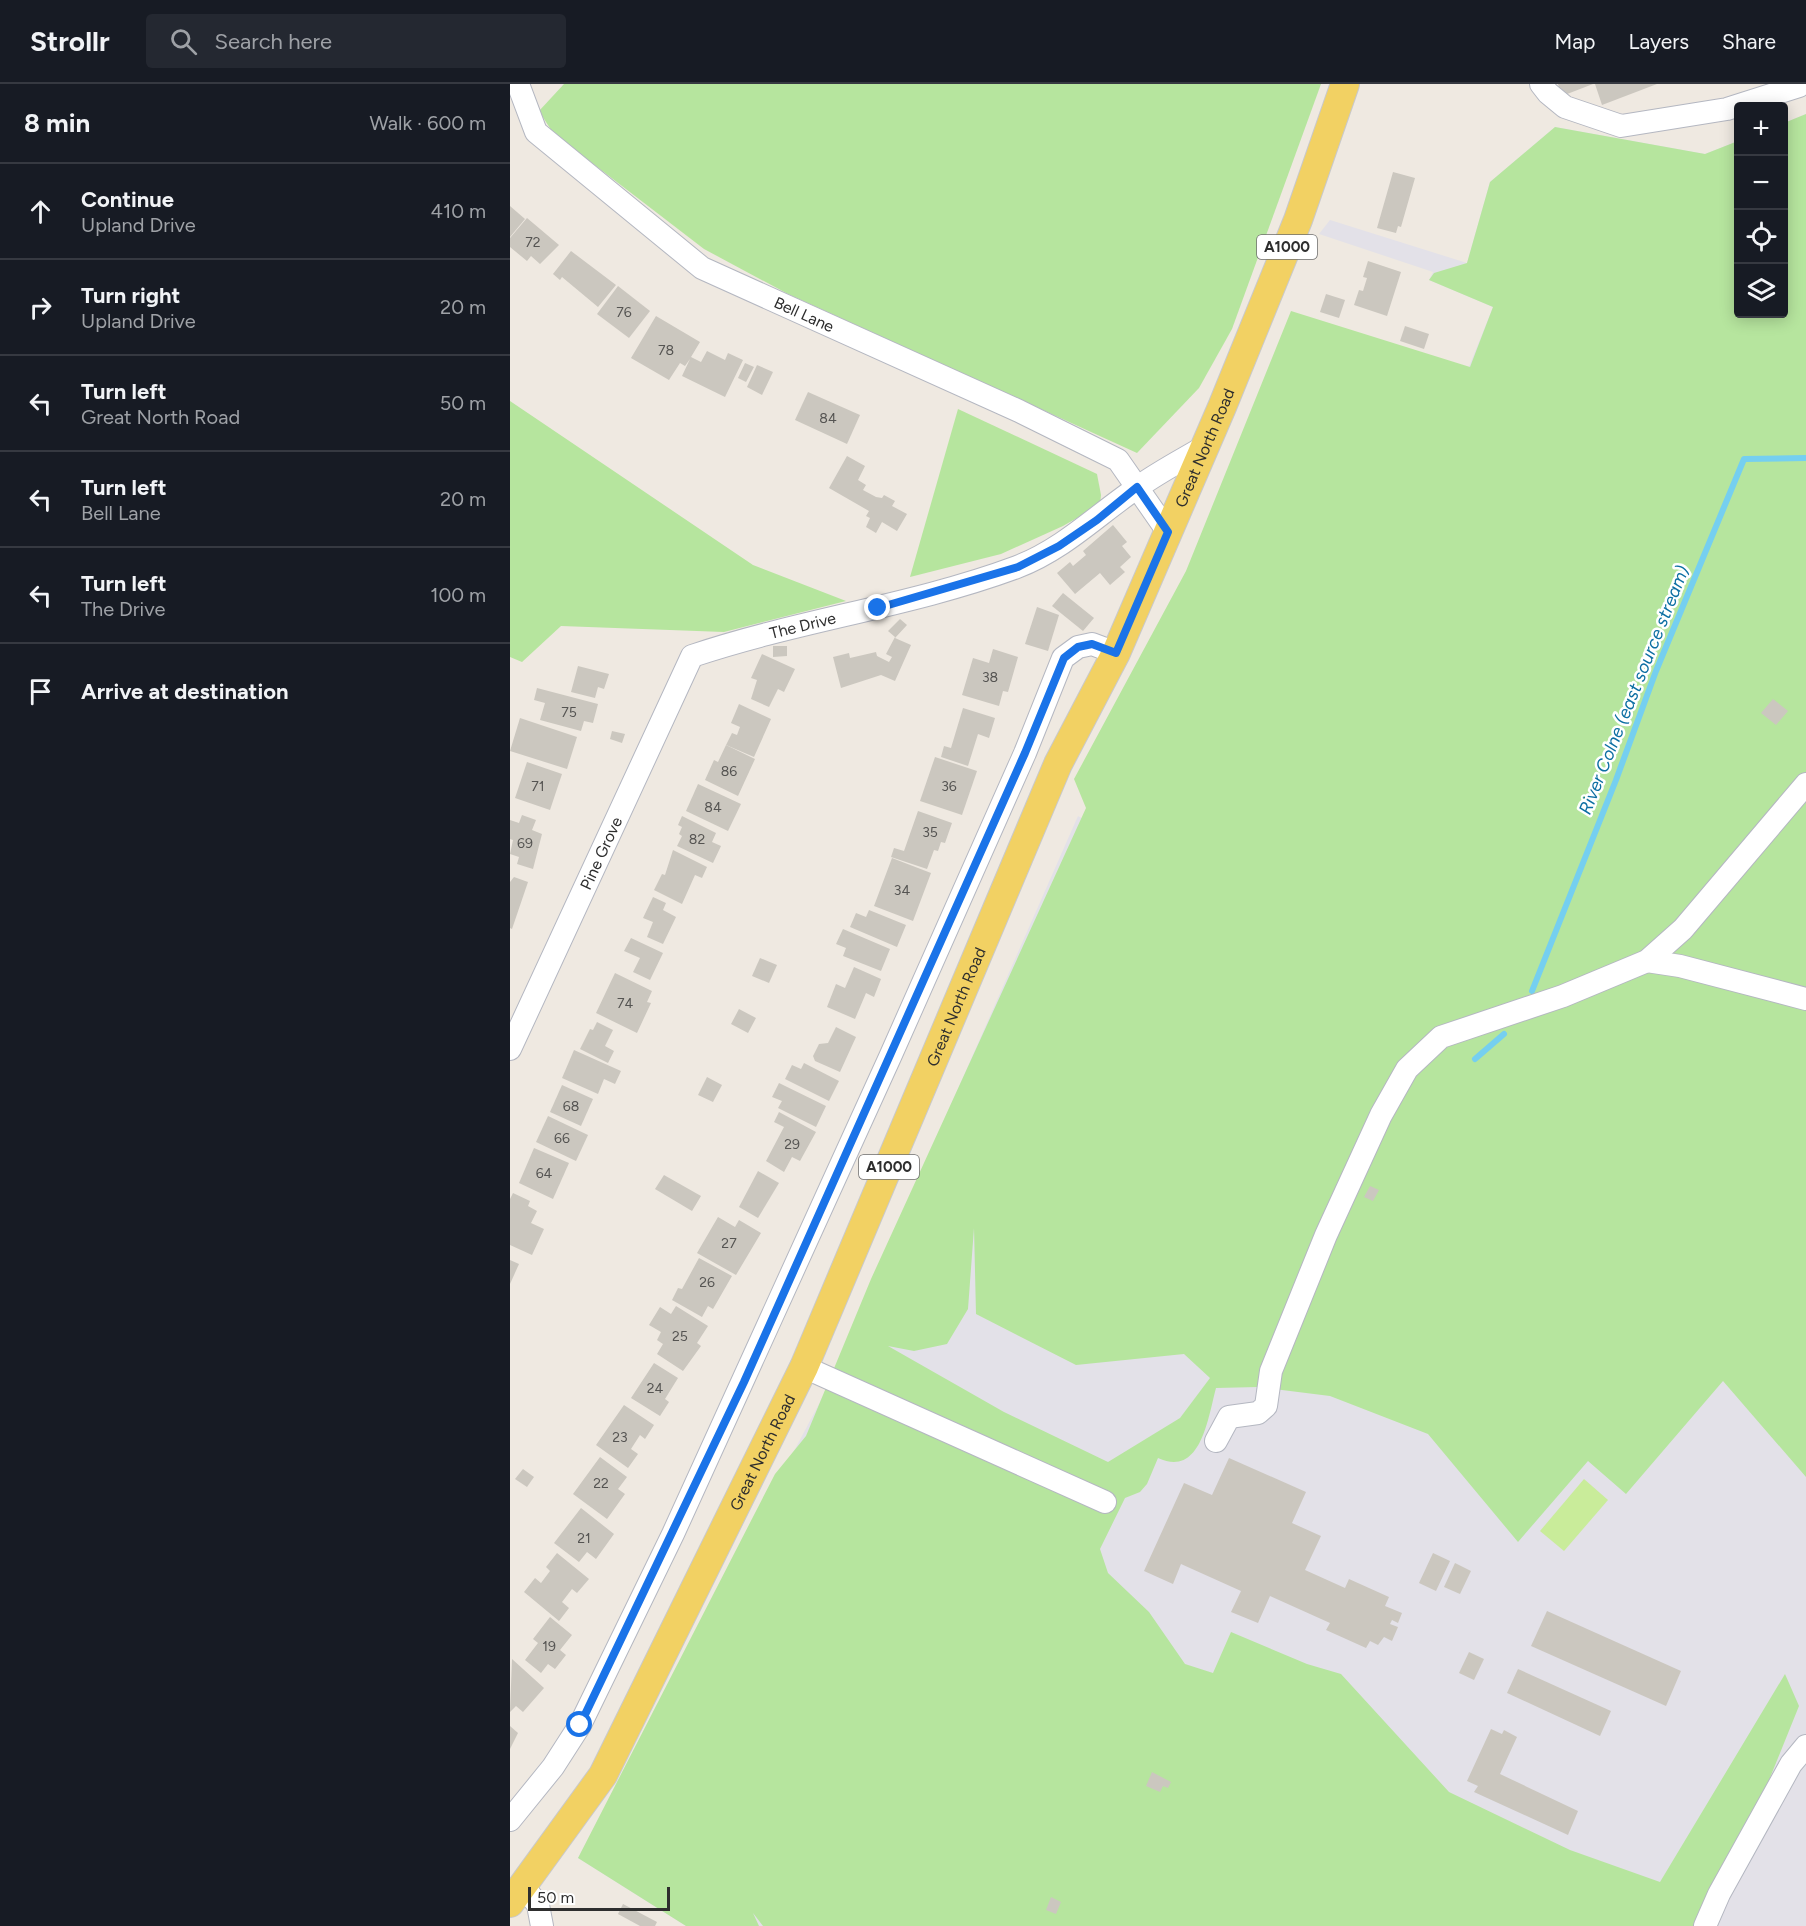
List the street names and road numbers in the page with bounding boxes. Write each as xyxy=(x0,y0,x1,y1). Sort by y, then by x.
road number: A1000 xyxy=(1257,235,1317,259)
street label: Bell Lane xyxy=(771,292,837,336)
street label: Great North Road xyxy=(1170,386,1238,510)
street label: The Drive xyxy=(768,608,838,642)
street label: Pine Grove xyxy=(576,813,626,892)
street label: Great North Road xyxy=(922,944,989,1069)
road number: A1000 xyxy=(859,1155,919,1179)
street label: Great North Road xyxy=(725,1391,799,1514)

